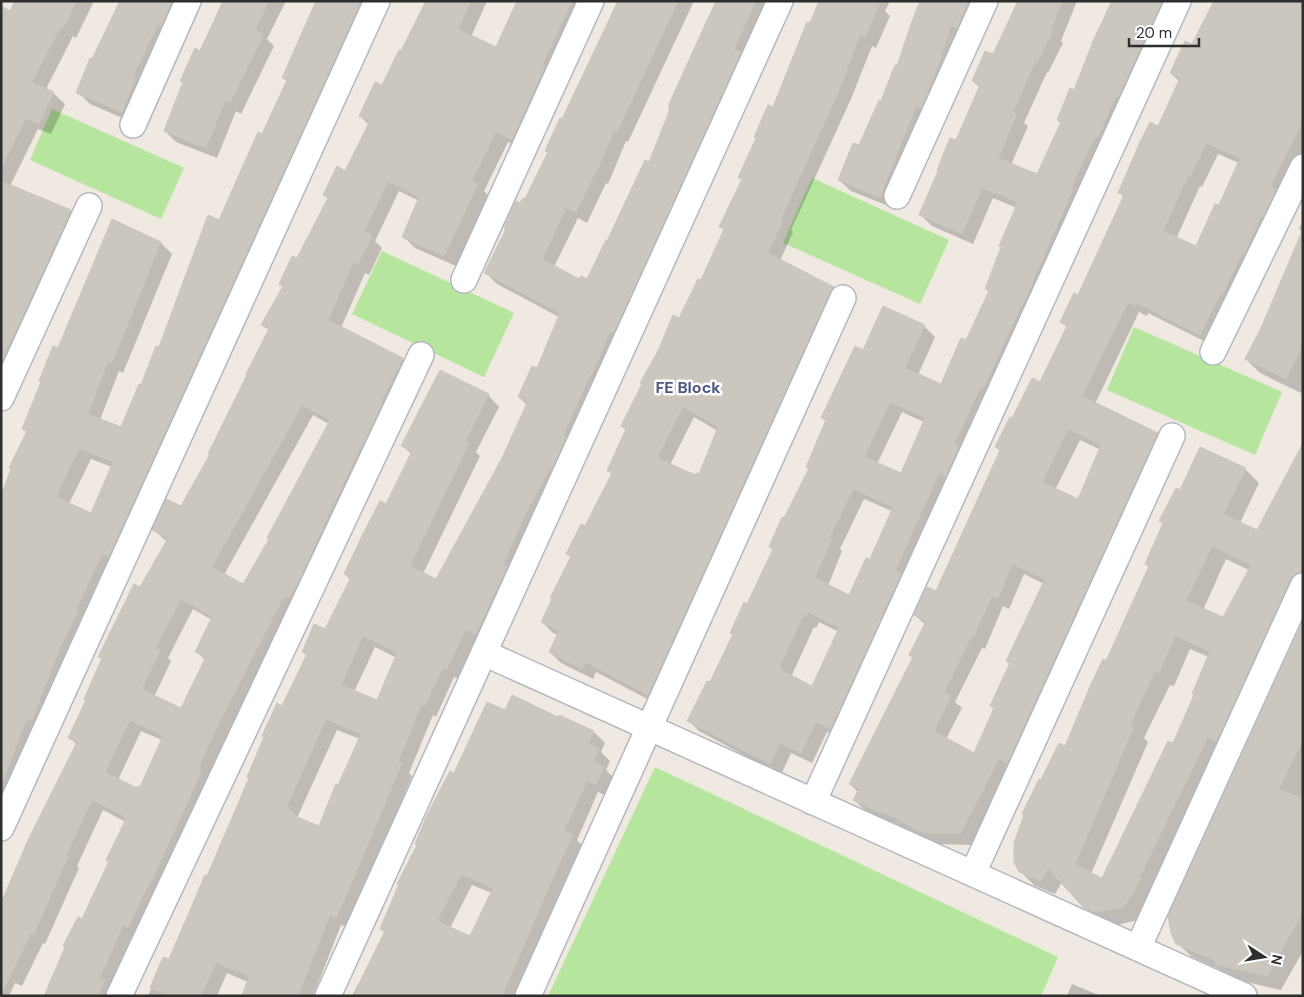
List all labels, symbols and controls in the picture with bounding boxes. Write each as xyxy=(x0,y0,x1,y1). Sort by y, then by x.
scale bar xyxy=(1129,15,1199,47)
text: 20 m xyxy=(1136,23,1172,43)
district label: FE Block xyxy=(655,377,721,398)
north arrow xyxy=(1239,932,1289,982)
text: N xyxy=(1267,953,1287,967)

